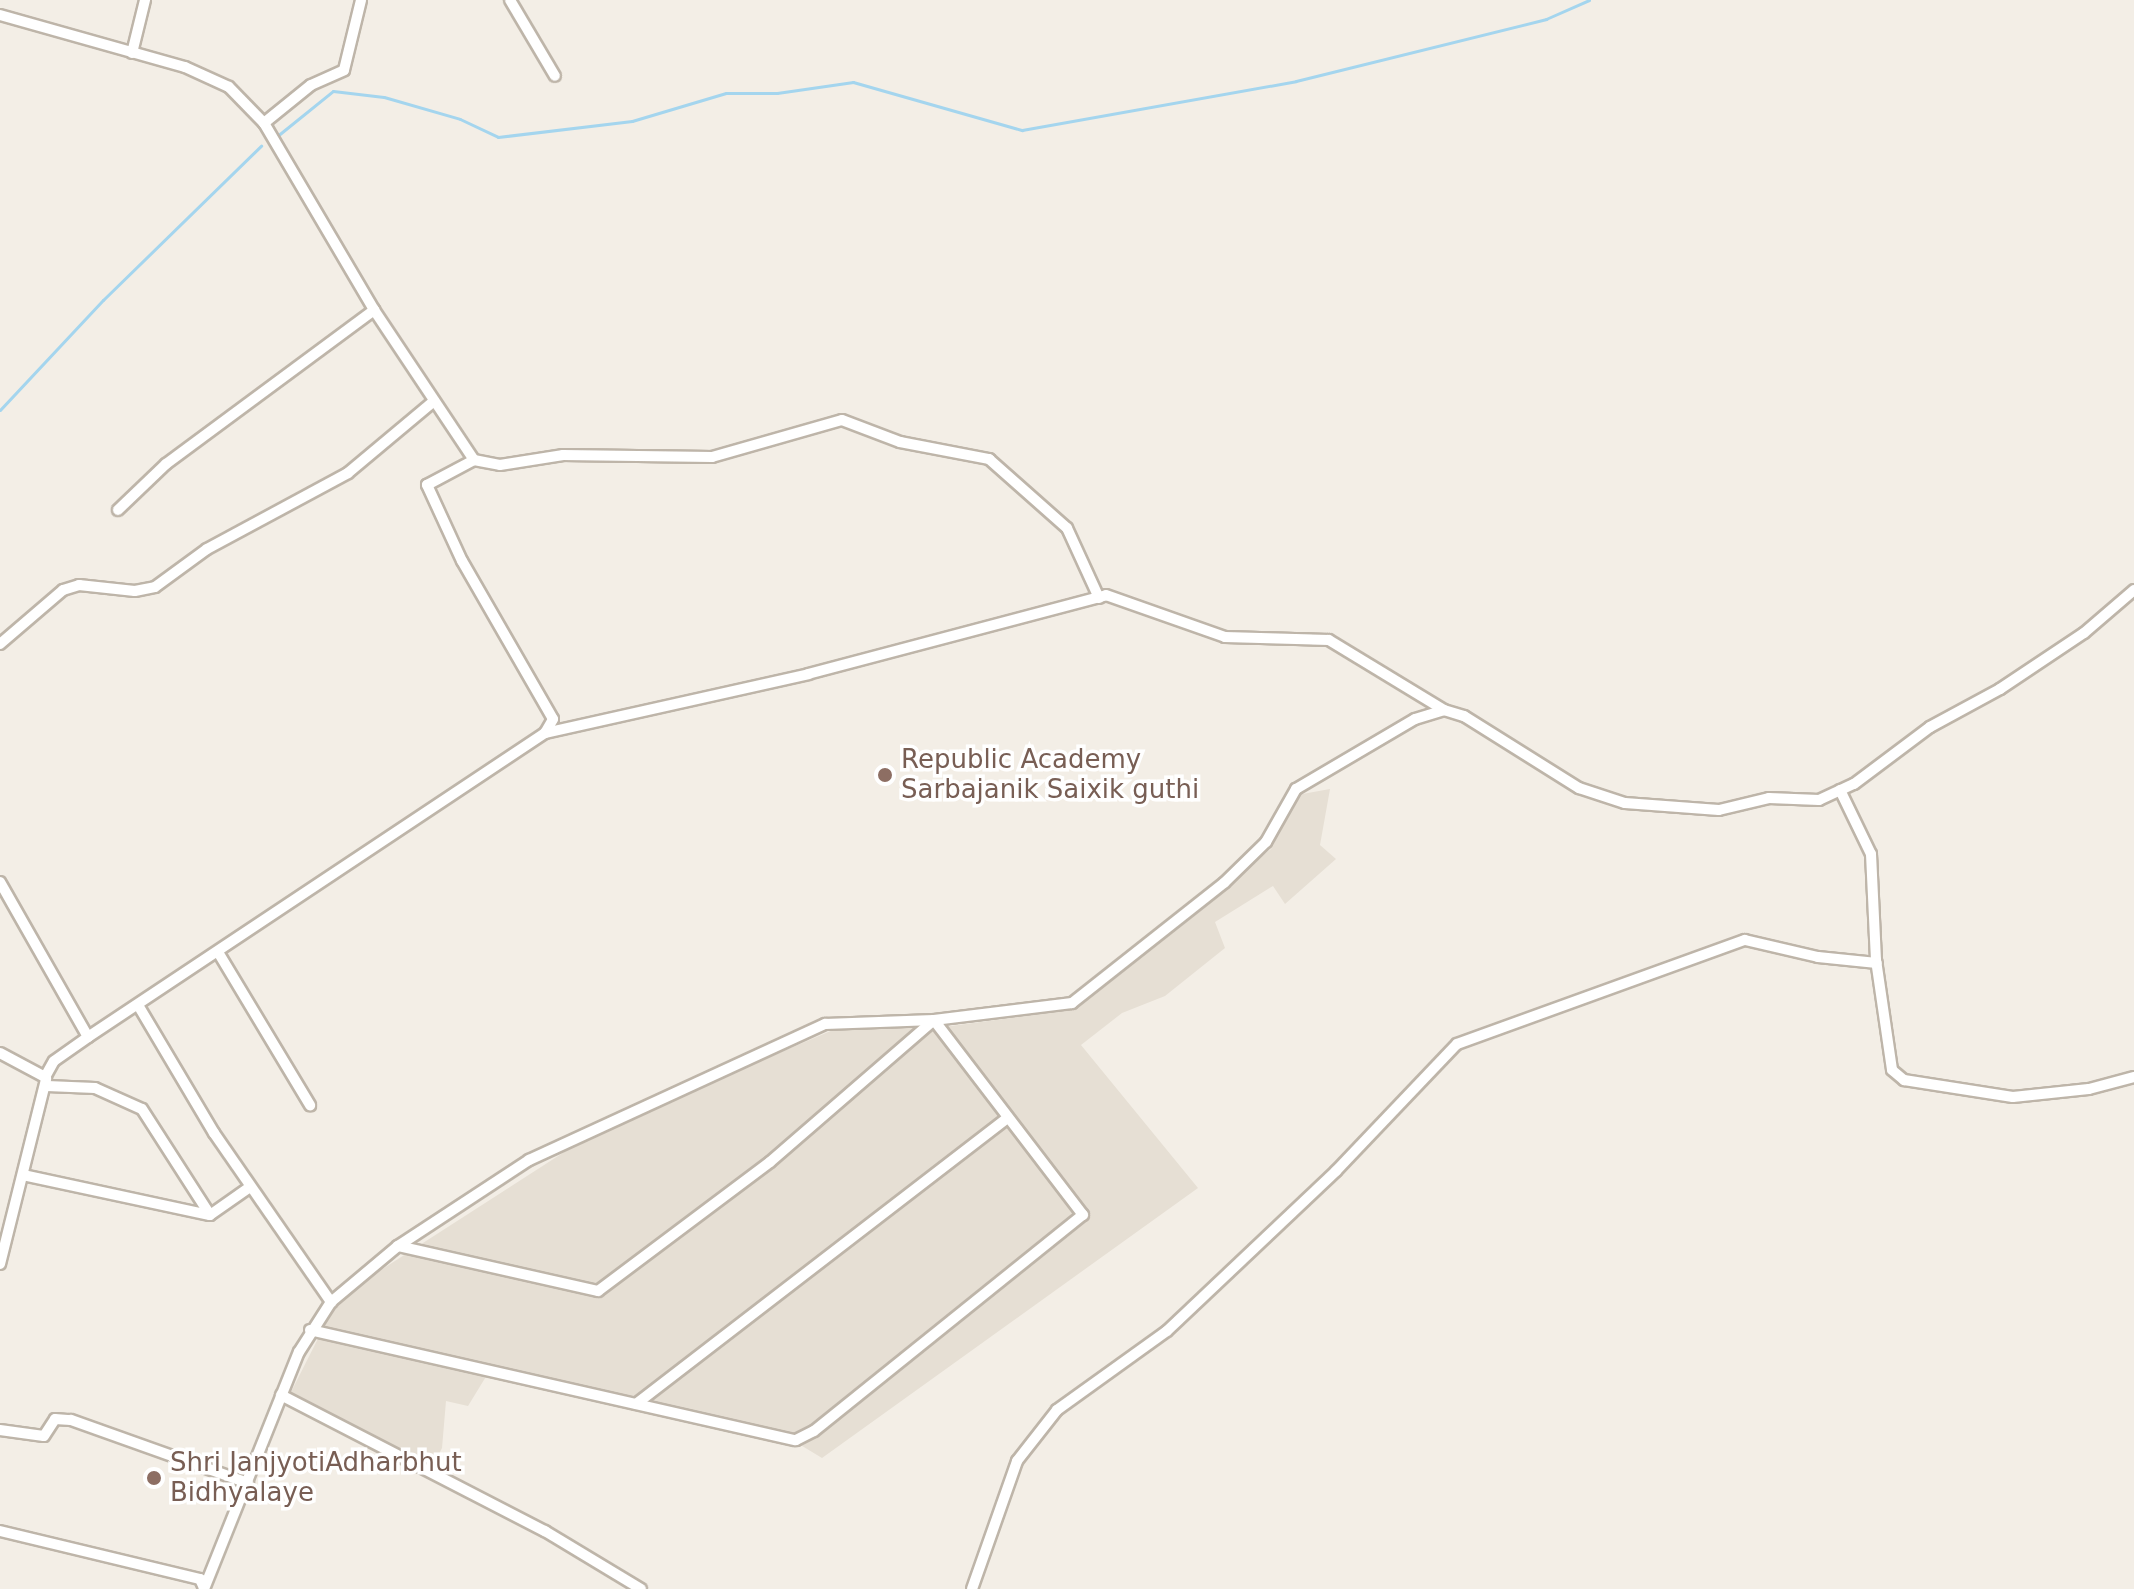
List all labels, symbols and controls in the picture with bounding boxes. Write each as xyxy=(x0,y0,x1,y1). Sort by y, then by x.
place label: Republic Academy Sarbajanik Saixik guthi xyxy=(901,744,1199,806)
marker: Republic Academy Sarbajanik Saixik guthi xyxy=(876,766,894,784)
place label: Shri JanjyotiAdharbhut Bidhyalaye xyxy=(170,1447,462,1508)
marker: Shri JanjyotiAdharbhut Bidhyalaye xyxy=(145,1469,163,1487)

